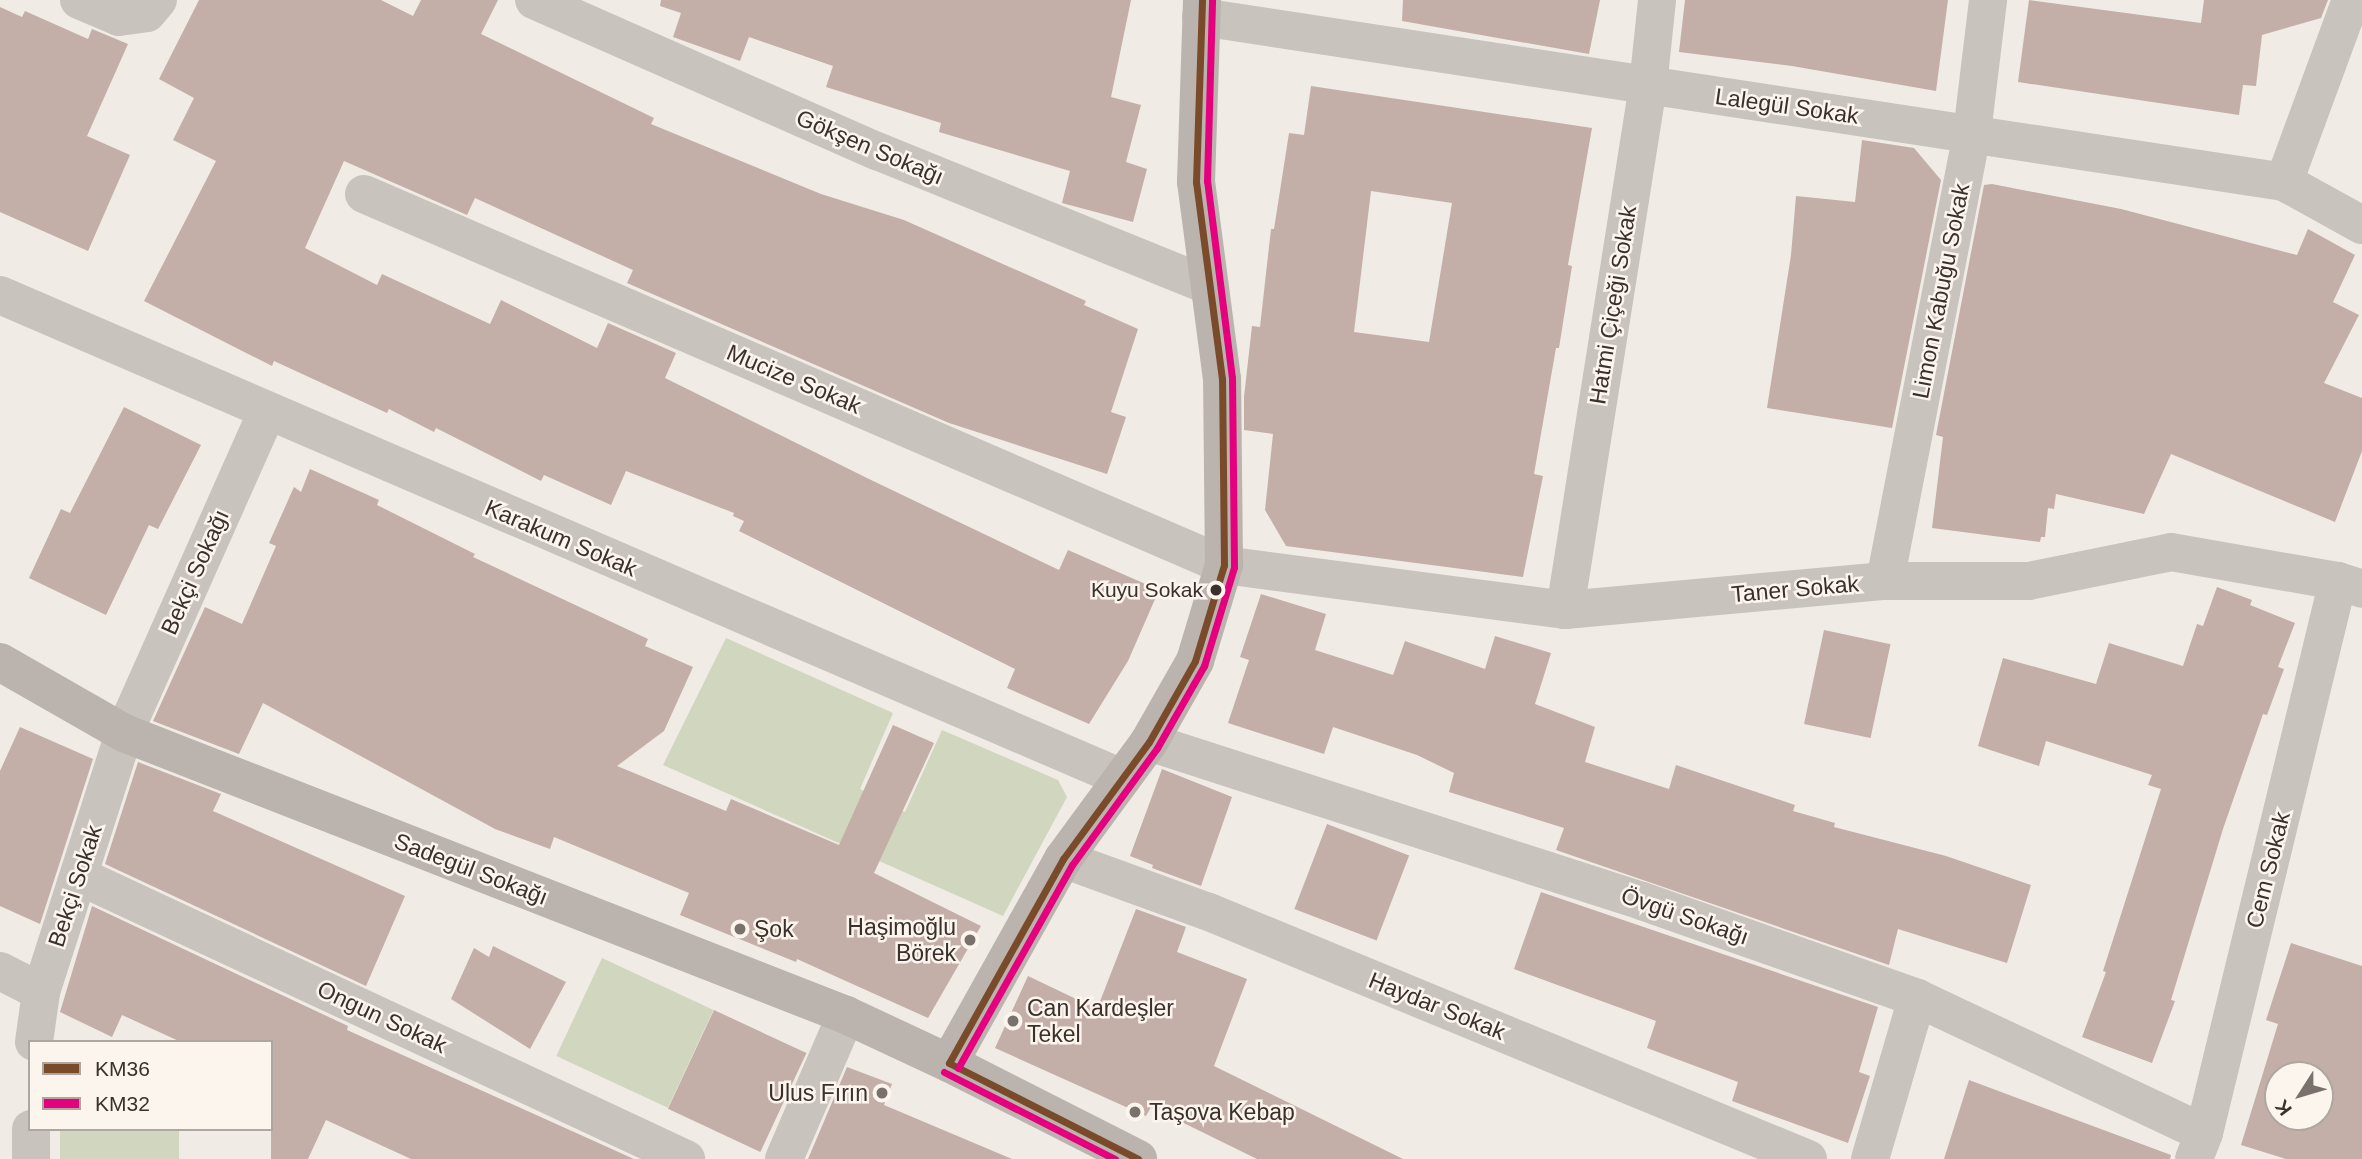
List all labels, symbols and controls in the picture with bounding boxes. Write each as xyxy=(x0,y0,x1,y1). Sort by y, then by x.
street label: Lalegül Sokak xyxy=(1714,82,1860,130)
street label: Gökşen Sokağı xyxy=(792,104,948,190)
street label: Limon Kabuğu Sokak xyxy=(1907,181,1975,401)
street label: Hatmi Çiçeği Sokak xyxy=(1584,204,1642,406)
street label: Mucize Sokak xyxy=(723,338,865,420)
street label: Karakum Sokak xyxy=(481,494,641,582)
street label: Bekçi Sokağı xyxy=(155,505,235,639)
street label: Taner Sokak xyxy=(1730,570,1860,608)
place label: Kuyu Sokak xyxy=(1091,577,1203,603)
marker: Kuyu Sokak xyxy=(1209,583,1223,597)
street label: Cem Sokak xyxy=(2240,809,2296,931)
street label: Bekçi Sokak xyxy=(42,822,108,950)
street label: Sadegül Sokağı xyxy=(390,827,552,911)
street label: Övgü Sokağı xyxy=(1618,881,1752,951)
place label: Haşimoğlu Börek xyxy=(847,913,956,967)
place label: Şok xyxy=(754,915,794,943)
marker: Şok xyxy=(732,921,748,937)
marker: Haşimoğlu Börek xyxy=(962,932,978,948)
street label: Haydar Sokak xyxy=(1365,966,1509,1046)
street label: Ongun Sokak xyxy=(313,975,451,1059)
place label: Can Kardeşler Tekel xyxy=(1027,994,1174,1048)
marker: Can Kardeşler Tekel xyxy=(1005,1013,1021,1029)
legend xyxy=(28,1040,273,1131)
text: KM36 xyxy=(95,1057,150,1080)
north arrow xyxy=(2264,1061,2334,1131)
place label: Ulus Fırın xyxy=(768,1079,868,1107)
marker: Ulus Fırın xyxy=(874,1085,890,1101)
text: KM32 xyxy=(95,1092,150,1115)
text: K xyxy=(2271,1096,2296,1120)
place label: Taşova Kebap xyxy=(1149,1098,1295,1126)
marker: Taşova Kebap xyxy=(1127,1104,1143,1120)

